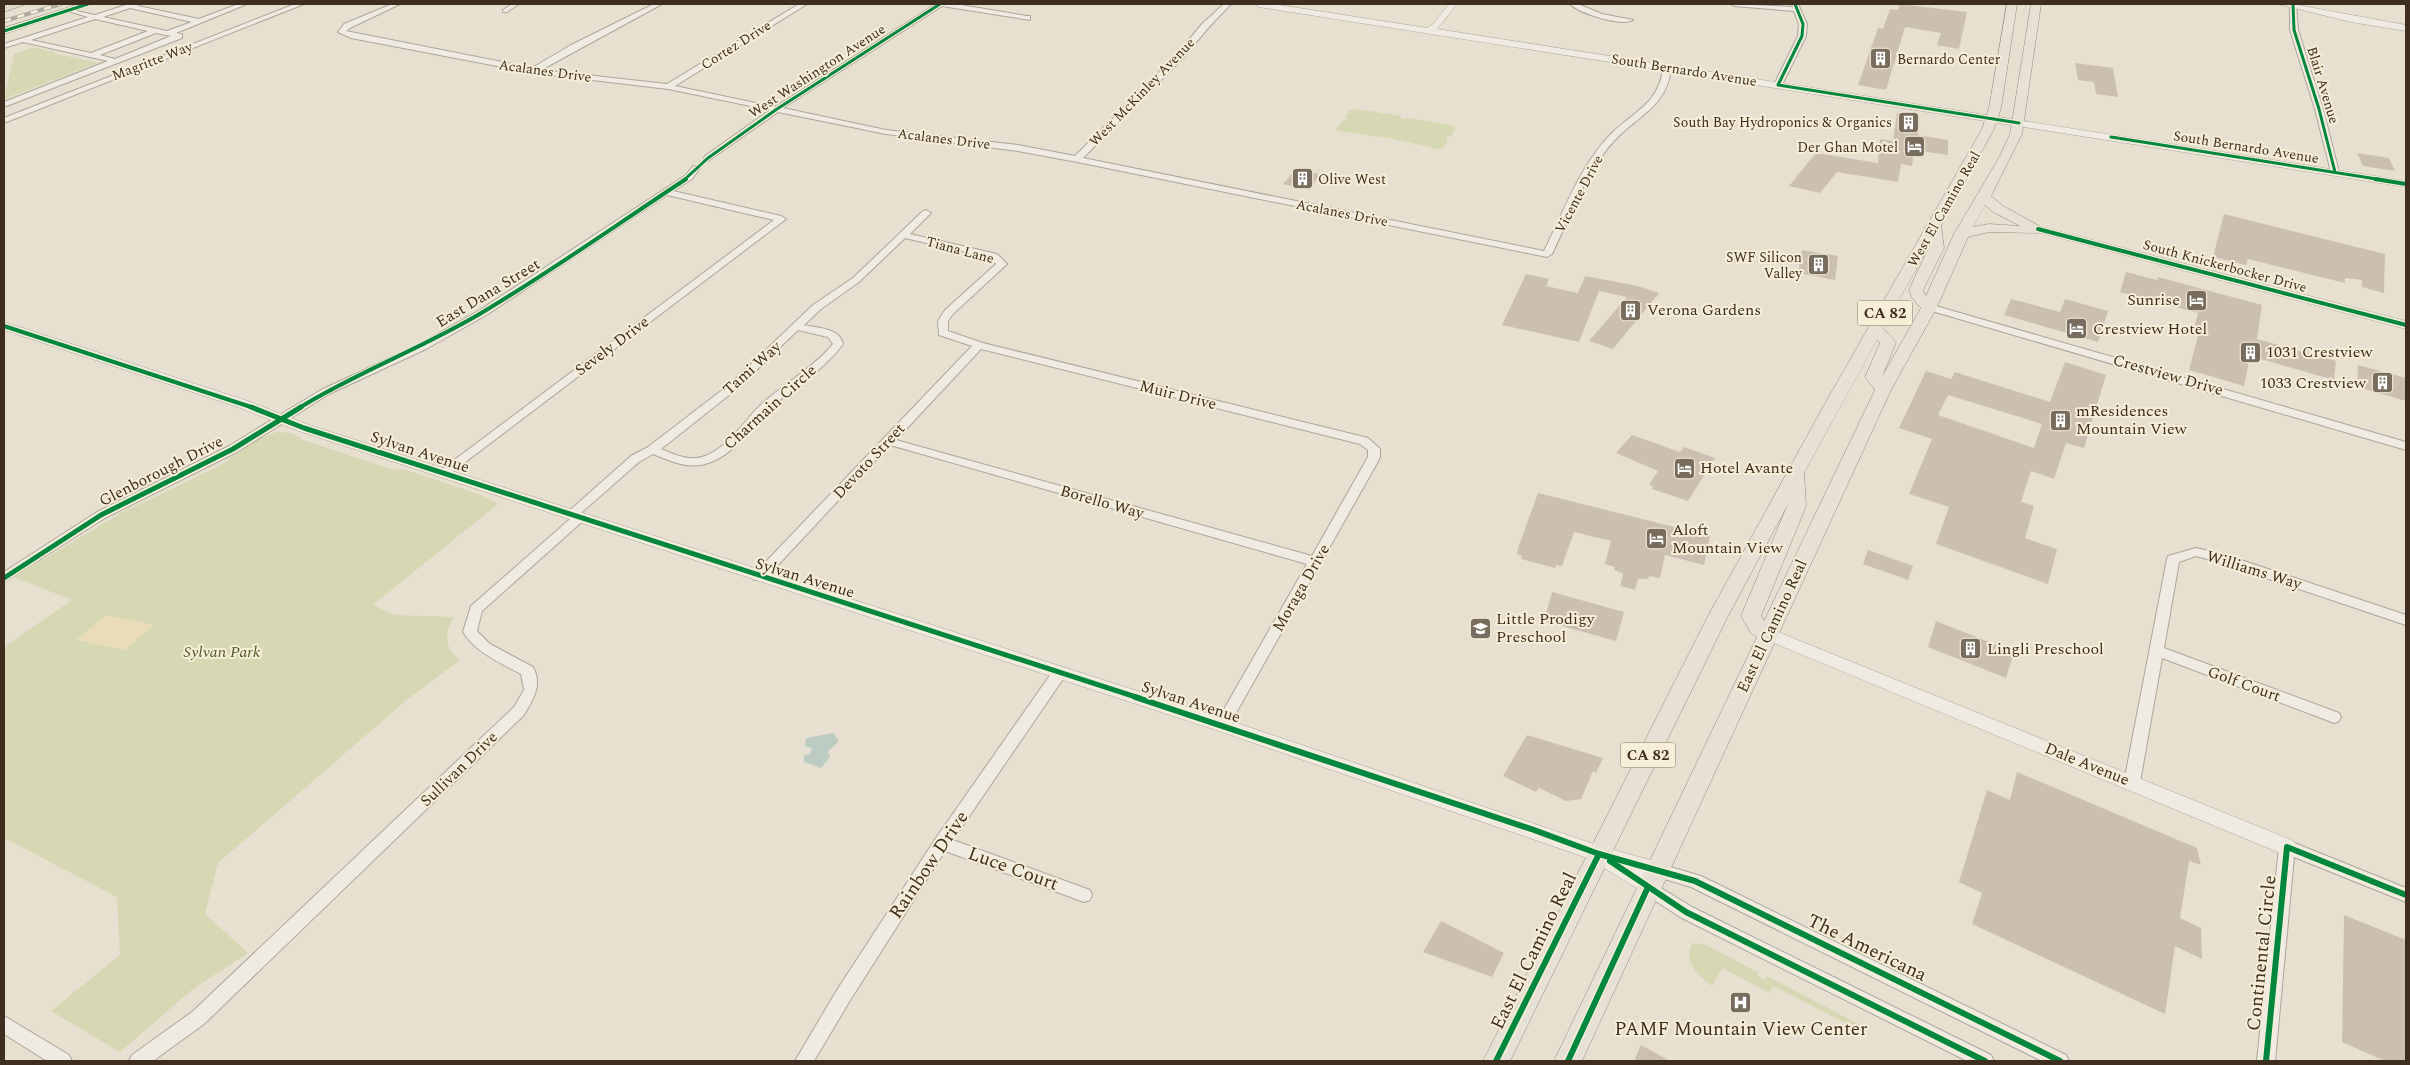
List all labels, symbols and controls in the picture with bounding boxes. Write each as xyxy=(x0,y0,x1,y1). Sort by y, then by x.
street label: Cortez Drive xyxy=(697,15,775,75)
street label: West Washington Avenue xyxy=(744,19,890,123)
street label: West McKinley Avenue xyxy=(1084,33,1200,151)
street label: Magritte Way xyxy=(109,36,197,86)
street label: Blair Avenue xyxy=(2301,44,2345,126)
building icon: Bernardo Center xyxy=(1869,47,1893,71)
street label: South Bernardo Avenue xyxy=(1610,48,1758,92)
place label: Bernardo Center xyxy=(1897,49,2001,70)
street label: Acalanes Drive xyxy=(497,54,593,88)
building icon: South Bay Hydroponics & Organics xyxy=(1896,110,1920,134)
place label: South Bay Hydroponics & Organics xyxy=(1673,112,1892,133)
street label: Acalanes Drive xyxy=(896,123,992,155)
street label: South Bernardo Avenue xyxy=(2172,125,2320,169)
hotel icon: Der Ghan Motel xyxy=(1902,135,1926,159)
place label: Der Ghan Motel xyxy=(1797,137,1898,158)
street label: West El Camino Real xyxy=(1902,147,1986,271)
street label: Vicente Drive xyxy=(1550,151,1609,237)
building icon: Olive West xyxy=(1290,167,1314,191)
place label: Olive West xyxy=(1318,169,1386,190)
street label: Acalanes Drive xyxy=(1294,194,1390,232)
street label: Tiana Lane xyxy=(924,231,997,269)
street label: South Knickerbocker Drive xyxy=(2141,234,2309,298)
place label: SWF Silicon Valley xyxy=(1726,247,1803,284)
street label: East Dana Street xyxy=(431,252,545,334)
building icon: SWF Silicon Valley xyxy=(1806,253,1830,277)
place label: Sunrise xyxy=(2127,288,2180,312)
hotel icon: Sunrise xyxy=(2184,288,2208,312)
building icon: Verona Gardens xyxy=(1619,298,1643,322)
place label: Verona Gardens xyxy=(1647,298,1761,322)
road number: CA 82 xyxy=(1858,300,1912,326)
street label: Sevely Drive xyxy=(570,310,654,382)
hotel icon: Crestview Hotel xyxy=(2065,317,2089,341)
place label: Crestview Hotel xyxy=(2093,317,2207,341)
street label: Tami Way xyxy=(717,334,788,401)
building icon: 1031 Crestview xyxy=(2238,340,2262,364)
place label: 1031 Crestview xyxy=(2266,340,2374,364)
street label: Crestview Drive xyxy=(2110,348,2226,402)
street label: Charmain Circle xyxy=(718,359,822,455)
place label: 1033 Crestview xyxy=(2259,371,2367,395)
building icon: 1033 Crestview xyxy=(2370,371,2394,395)
street label: Muir Drive xyxy=(1137,374,1219,416)
place label: mResidences Mountain View xyxy=(2076,399,2188,441)
building icon: mResidences Mountain View xyxy=(2048,408,2072,432)
street label: Devoto Street xyxy=(827,417,911,505)
street label: Sylvan Avenue xyxy=(367,425,473,479)
street label: Glenborough Drive xyxy=(95,429,227,513)
hotel icon: Hotel Avante xyxy=(1672,456,1696,480)
place label: Hotel Avante xyxy=(1700,456,1793,480)
street label: Borello Way xyxy=(1057,479,1148,526)
place label: Aloft Mountain View xyxy=(1672,518,1784,560)
hotel icon: Aloft Mountain View xyxy=(1644,527,1668,551)
street label: Moraga Drive xyxy=(1266,540,1336,636)
street label: Williams Way xyxy=(2204,544,2306,596)
street label: Sylvan Avenue xyxy=(752,551,858,605)
street label: East El Camino Real xyxy=(1731,555,1813,697)
place label: Little Prodigy Preschool xyxy=(1496,607,1596,649)
school or university icon: Little Prodigy Preschool xyxy=(1468,616,1492,640)
building icon: Lingli Preschool xyxy=(1959,637,1983,661)
place label: Lingli Preschool xyxy=(1987,637,2104,661)
park label: Sylvan Park xyxy=(184,640,261,664)
street label: Golf Court xyxy=(2204,660,2284,708)
street label: Sylvan Avenue xyxy=(1138,675,1244,729)
street label: Sullivan Drive xyxy=(415,726,503,812)
street label: Dale Avenue xyxy=(2041,736,2133,792)
road number: CA 82 xyxy=(1620,742,1676,768)
street label: Rainbow Drive xyxy=(882,805,976,925)
street label: Luce Court xyxy=(964,839,1063,899)
street label: East El Camino Real xyxy=(1483,867,1585,1035)
street label: Continental Circle xyxy=(2239,874,2285,1032)
street label: The Americana xyxy=(1802,907,1932,990)
hospital icon: PAMF Mountain View Center xyxy=(1729,991,1753,1015)
place label: PAMF Mountain View Center xyxy=(1614,1015,1868,1044)

